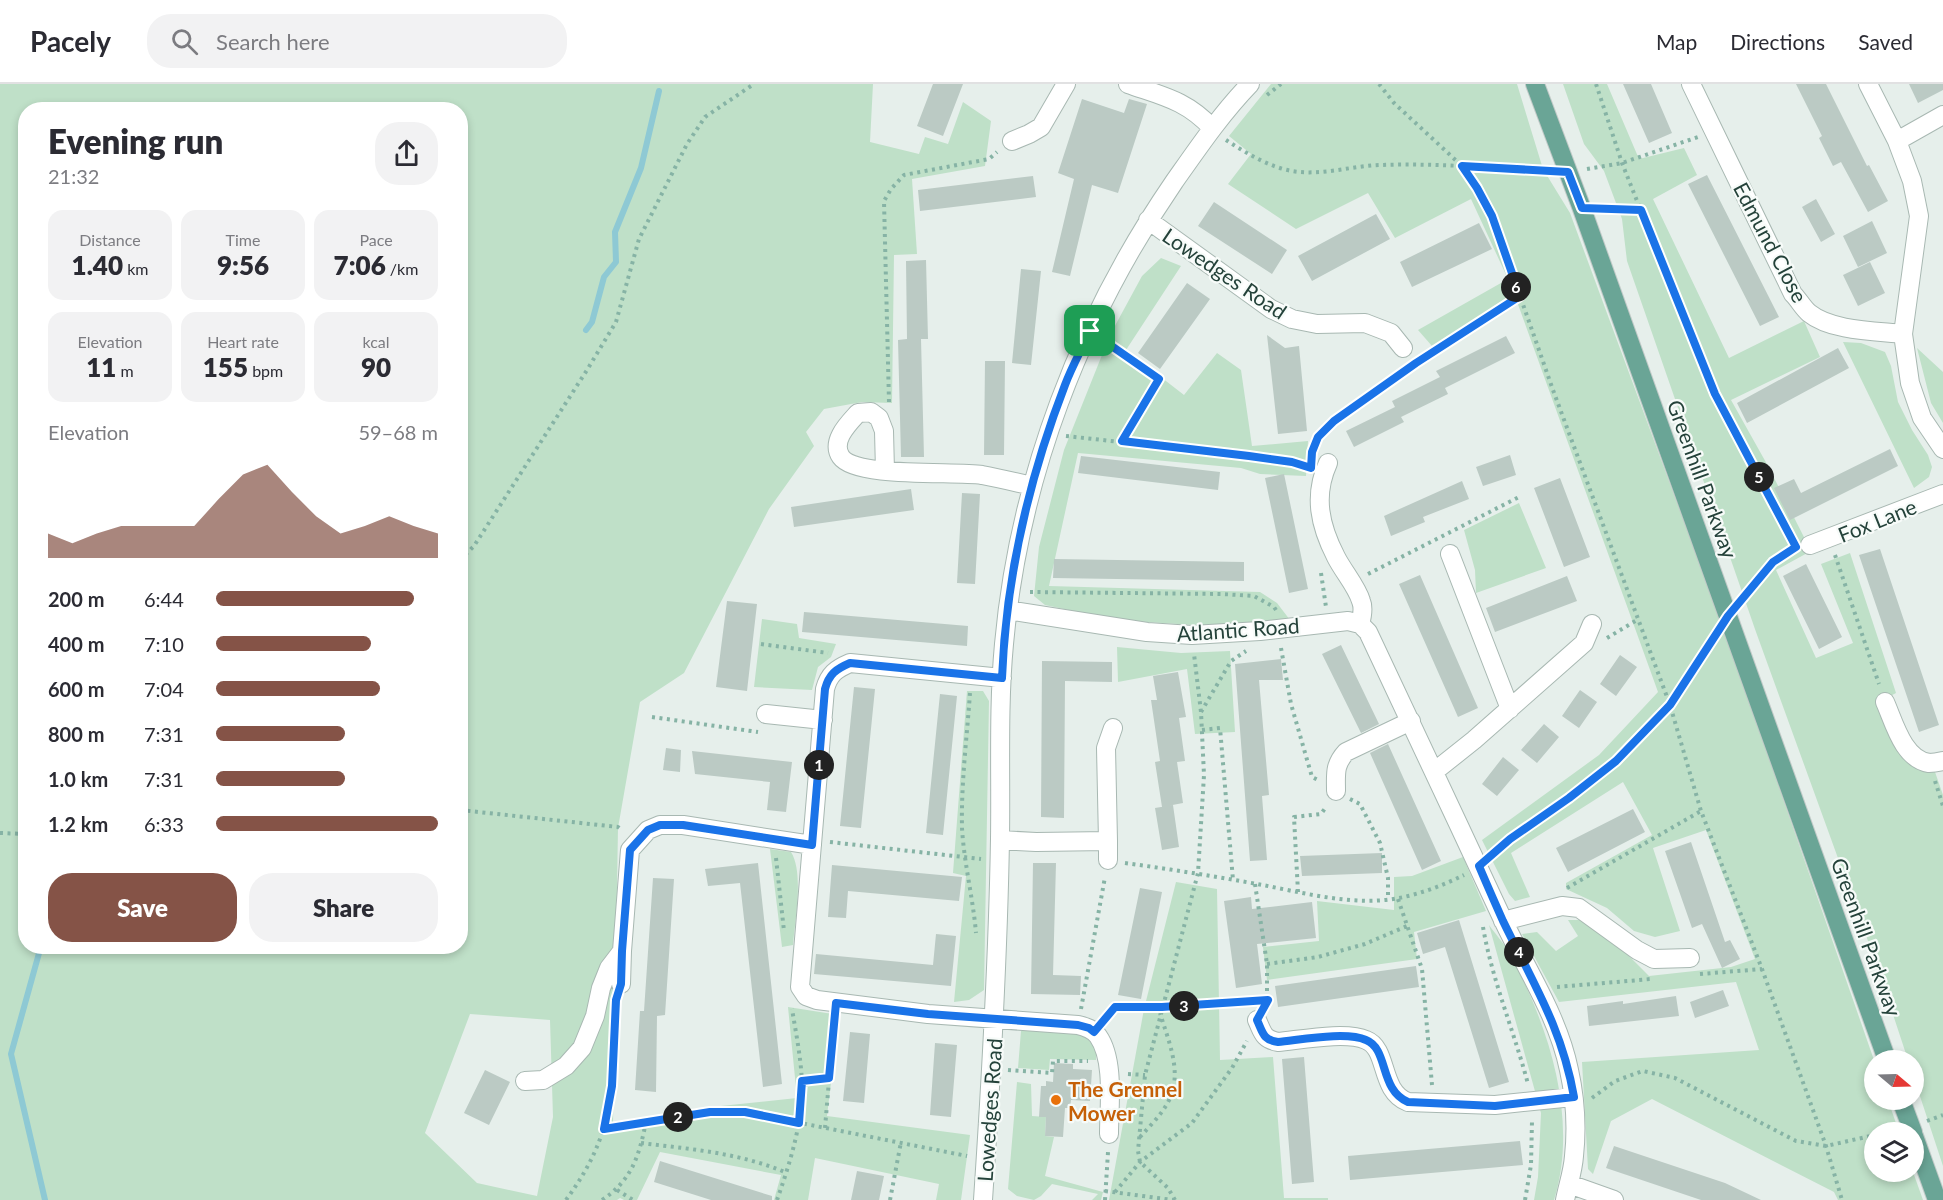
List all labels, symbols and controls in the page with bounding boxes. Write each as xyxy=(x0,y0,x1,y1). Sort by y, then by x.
search box xyxy=(147,14,567,68)
text: Pacely xyxy=(30,24,111,58)
icon: search xyxy=(168,25,201,58)
text: Search here xyxy=(216,28,330,55)
text: Map xyxy=(1656,29,1697,54)
text: Directions xyxy=(1730,29,1825,54)
text: Saved xyxy=(1858,29,1913,54)
text: Evening run xyxy=(48,121,223,161)
button: share xyxy=(375,122,438,185)
text: 21:32 xyxy=(48,164,99,188)
street label: Edmund Close xyxy=(1729,178,1813,306)
street label: Lowedges Road xyxy=(1158,222,1292,324)
text: Distance xyxy=(79,230,141,249)
text: Time xyxy=(226,230,260,249)
text: Pace xyxy=(359,230,393,249)
text: 1.40 xyxy=(72,249,123,281)
text: 9:56 xyxy=(217,249,269,281)
text: 7:06 xyxy=(334,249,386,281)
text: km xyxy=(123,259,148,278)
text: /km xyxy=(386,259,418,278)
pin: 6 xyxy=(1501,272,1531,302)
text: 6 xyxy=(1511,277,1521,296)
pin xyxy=(1064,305,1115,356)
icon: arrive xyxy=(1073,314,1106,347)
text: Elevation xyxy=(78,332,143,351)
text: Heart rate xyxy=(207,332,279,351)
text: kcal xyxy=(362,332,390,351)
text: 11 xyxy=(86,351,116,383)
text: 155 xyxy=(203,351,248,383)
text: 90 xyxy=(361,351,391,383)
text: m xyxy=(116,361,134,380)
text: bpm xyxy=(248,361,283,380)
street label: Greenhill Parkway xyxy=(1663,396,1743,562)
text: Elevation xyxy=(48,420,129,444)
text: 59–68 m xyxy=(358,420,438,444)
pin: 5 xyxy=(1744,462,1774,492)
text: 5 xyxy=(1754,467,1764,486)
street label: Fox Lane xyxy=(1834,493,1920,547)
text: 200 m xyxy=(48,587,104,611)
text: 6:44 xyxy=(144,587,184,611)
street label: Atlantic Road xyxy=(1176,612,1300,646)
text: 400 m xyxy=(48,632,104,656)
text: 7:10 xyxy=(144,632,184,656)
text: 600 m xyxy=(48,677,104,701)
text: 7:04 xyxy=(144,677,184,701)
text: 800 m xyxy=(48,722,104,746)
text: 7:31 xyxy=(144,722,184,746)
pin: 1 xyxy=(804,750,834,780)
text: 1 xyxy=(814,755,824,774)
text: 1.0 km xyxy=(48,767,108,791)
text: 7:31 xyxy=(144,767,184,791)
text: 1.2 km xyxy=(48,812,108,836)
text: 6:33 xyxy=(144,812,184,836)
street label: Greenhill Parkway xyxy=(1827,854,1907,1020)
button: Save xyxy=(48,873,237,942)
button: Share xyxy=(249,873,438,942)
pin: 4 xyxy=(1504,937,1534,967)
text: 4 xyxy=(1514,942,1524,961)
pin: 3 xyxy=(1169,991,1199,1021)
text: 3 xyxy=(1179,996,1189,1015)
street label: Lowedges Road xyxy=(972,1037,1006,1183)
north arrow xyxy=(1864,1050,1924,1110)
map controls xyxy=(1864,1050,1924,1182)
place label: The Grennel Mower xyxy=(1068,1076,1183,1125)
marker: The Grennel Mower xyxy=(1049,1093,1063,1107)
pin: 2 xyxy=(663,1102,693,1132)
text: 2 xyxy=(673,1107,683,1126)
button: layers xyxy=(1864,1122,1924,1182)

